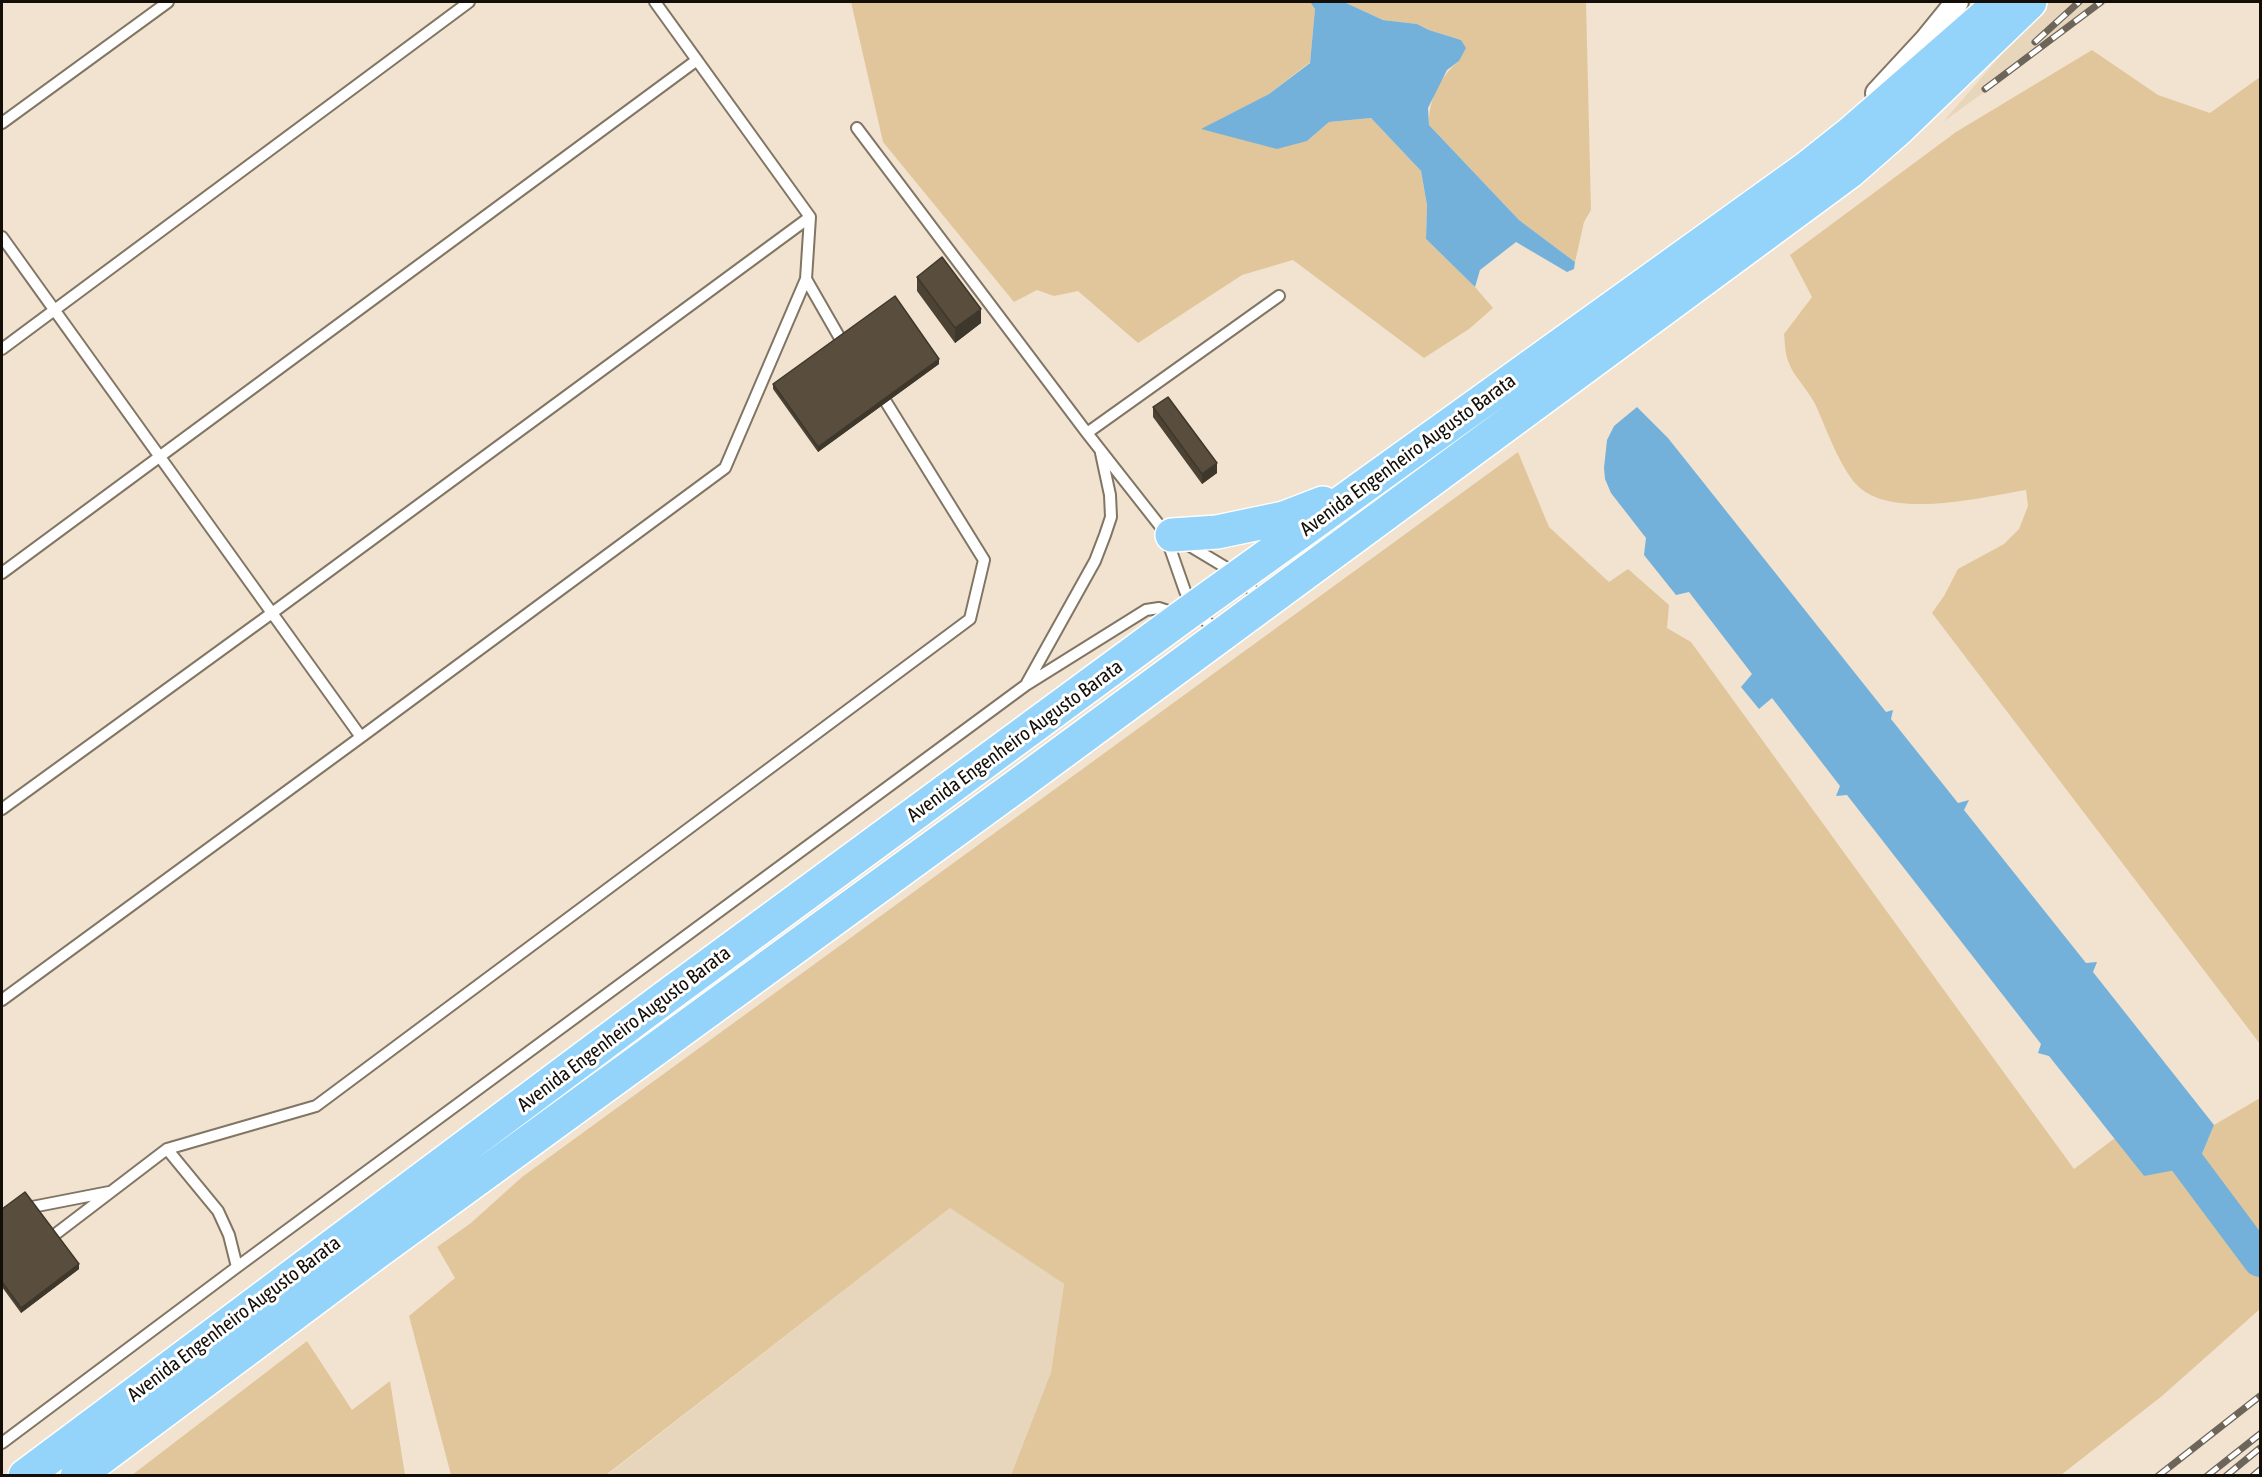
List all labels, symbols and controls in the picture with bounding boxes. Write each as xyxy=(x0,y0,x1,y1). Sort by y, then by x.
street label: Avenida Engenheiro Augusto Barata xyxy=(1296,369,1520,541)
street label: Avenida Engenheiro Augusto Barata xyxy=(903,655,1127,827)
street label: Avenida Engenheiro Augusto Barata xyxy=(513,941,735,1117)
street label: Avenida Engenheiro Augusto Barata xyxy=(123,1231,345,1407)

